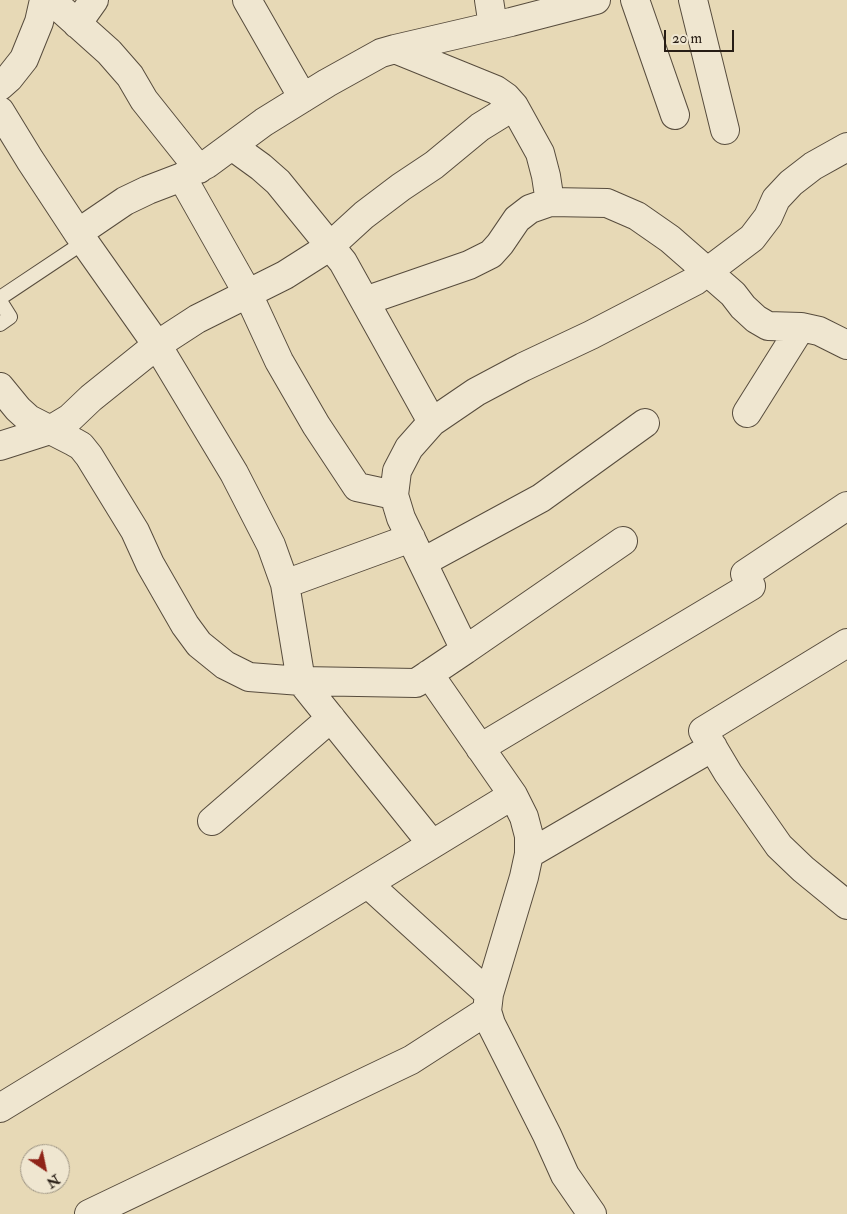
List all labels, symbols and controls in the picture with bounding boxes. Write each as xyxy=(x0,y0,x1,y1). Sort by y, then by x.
scale bar xyxy=(667,20,737,52)
text: 20 m xyxy=(672,29,702,48)
north arrow xyxy=(20,1144,70,1194)
text: N xyxy=(43,1170,63,1192)

